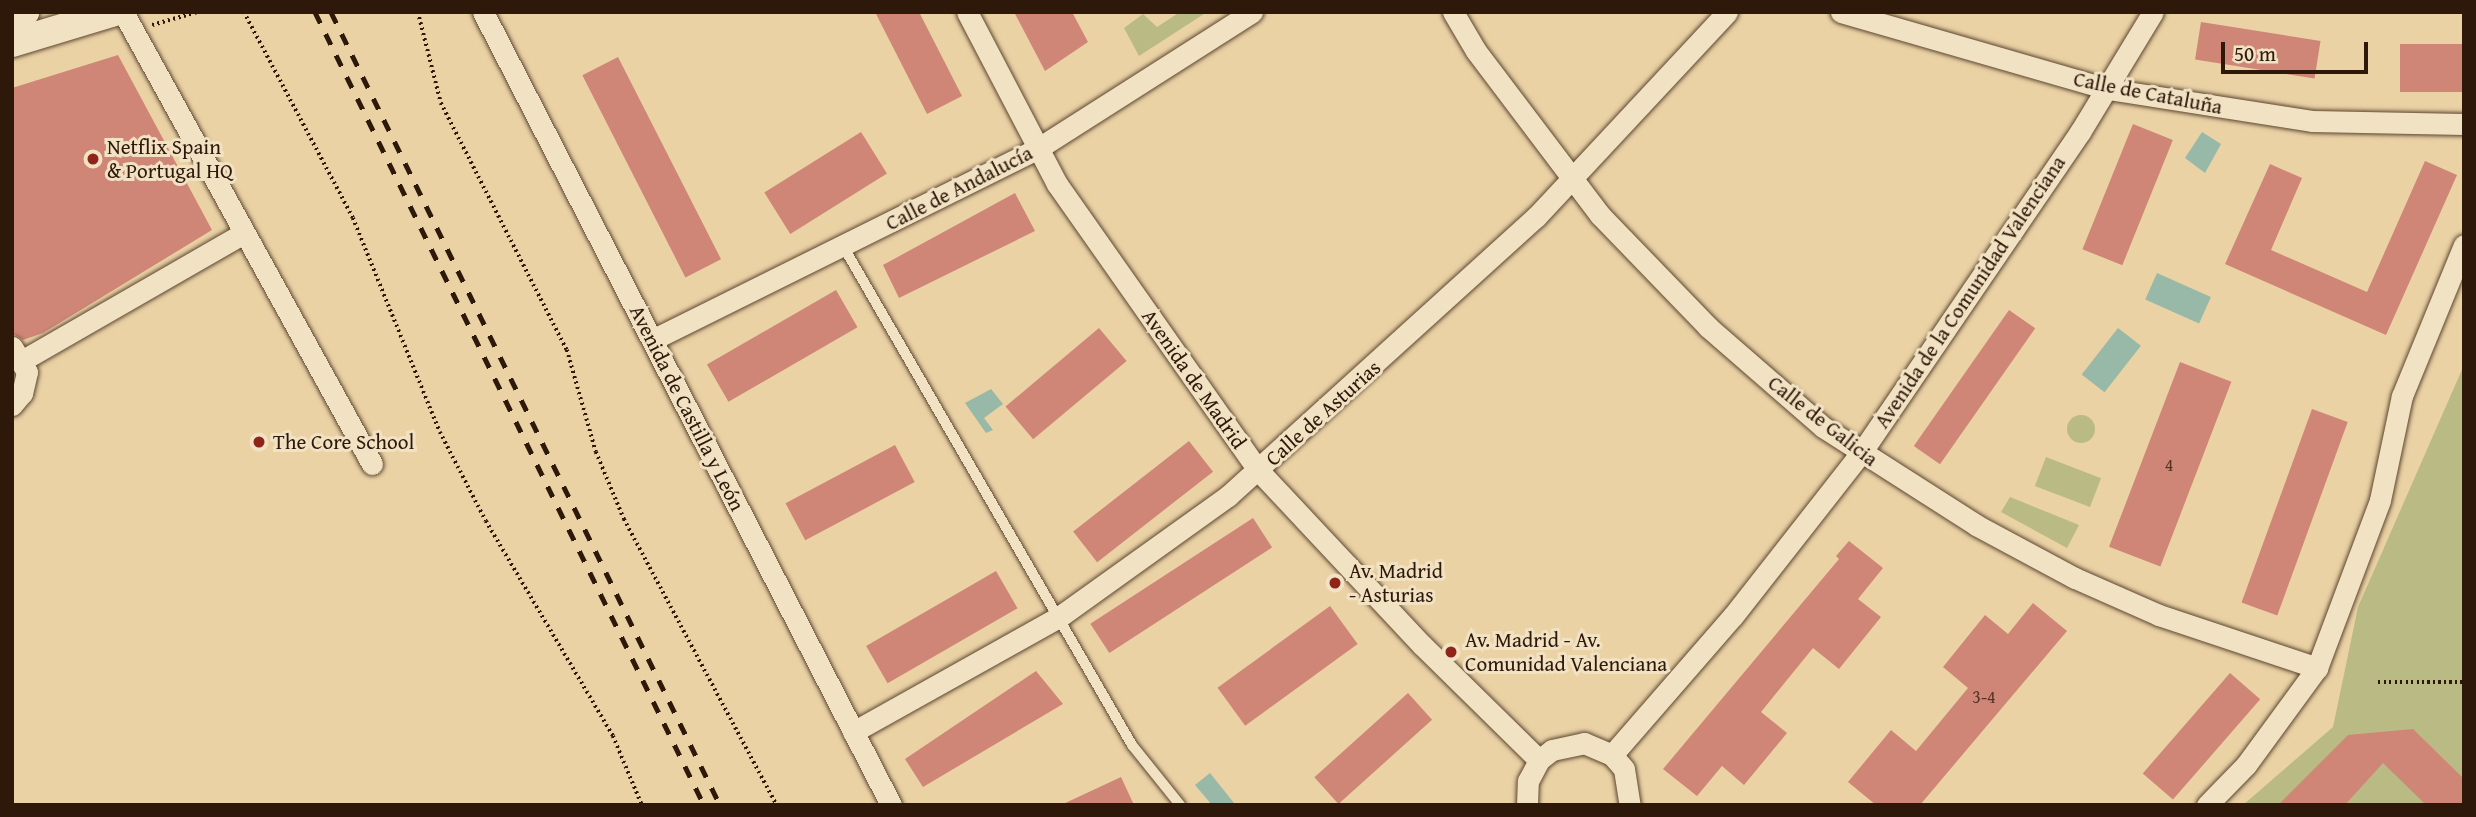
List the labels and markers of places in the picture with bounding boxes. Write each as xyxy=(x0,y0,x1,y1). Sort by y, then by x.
place label: Netflix Spain & Portugal HQ xyxy=(107,134,233,184)
marker: Netflix Spain & Portugal HQ xyxy=(85,151,101,167)
place label: The Core School xyxy=(273,429,414,455)
marker: The Core School xyxy=(251,434,267,450)
place label: Av. Madrid - Asturias xyxy=(1349,558,1443,608)
marker: Av. Madrid - Asturias xyxy=(1327,575,1343,591)
place label: Av. Madrid - Av. Comunidad Valenciana xyxy=(1465,627,1667,677)
marker: Av. Madrid - Av. Comunidad Valenciana xyxy=(1443,644,1459,660)

